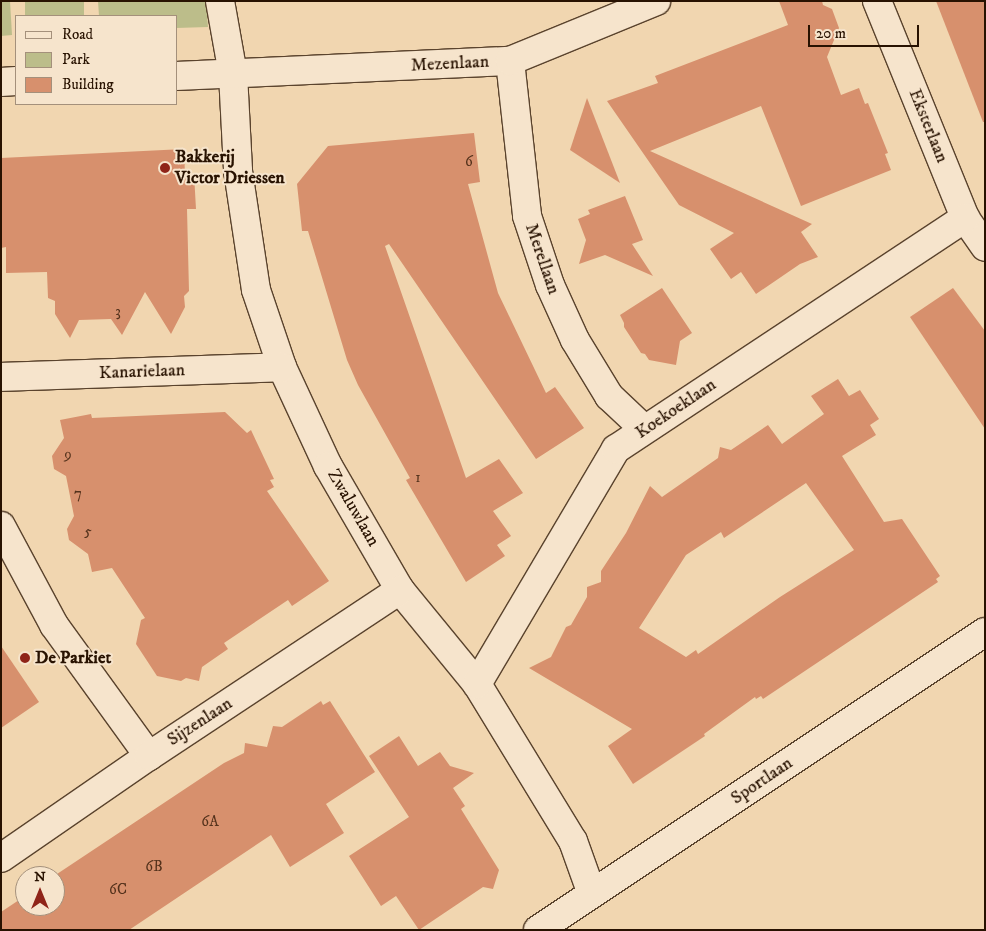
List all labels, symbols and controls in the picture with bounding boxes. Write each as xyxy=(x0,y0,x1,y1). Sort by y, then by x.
legend xyxy=(15,15,178,105)
scale bar xyxy=(811,15,922,47)
text: 20 m xyxy=(816,24,846,43)
text: Road xyxy=(62,25,93,44)
text: Park xyxy=(62,50,90,69)
street label: Mezenlaan xyxy=(410,51,490,77)
text: Building xyxy=(62,75,114,94)
street label: Eksterlaan xyxy=(903,86,953,166)
place label: Bakkerij Victor Driessen xyxy=(175,147,285,190)
house number: 6 xyxy=(465,153,473,171)
marker: Bakkerij Victor Driessen xyxy=(159,162,171,174)
street label: Merellaan xyxy=(520,221,564,297)
house number: 3 xyxy=(115,303,121,321)
street label: Kanarielaan xyxy=(99,360,185,384)
street label: Koekoeklaan xyxy=(632,374,720,444)
house number: 9 xyxy=(64,446,72,464)
street label: Zwaluwlaan xyxy=(322,466,384,550)
house number: 1 xyxy=(415,469,421,487)
house number: 7 xyxy=(74,485,82,503)
house number: 5 xyxy=(84,523,92,541)
place label: De Parkiet xyxy=(35,647,111,669)
marker: De Parkiet xyxy=(19,652,31,664)
street label: Sijzenlaan xyxy=(163,693,237,751)
street label: Sportlaan xyxy=(727,753,797,809)
house number: 6A xyxy=(201,813,219,831)
house number: 6B xyxy=(145,858,163,876)
north arrow xyxy=(15,866,65,916)
text: N xyxy=(34,868,46,886)
house number: 6C xyxy=(109,881,127,899)

